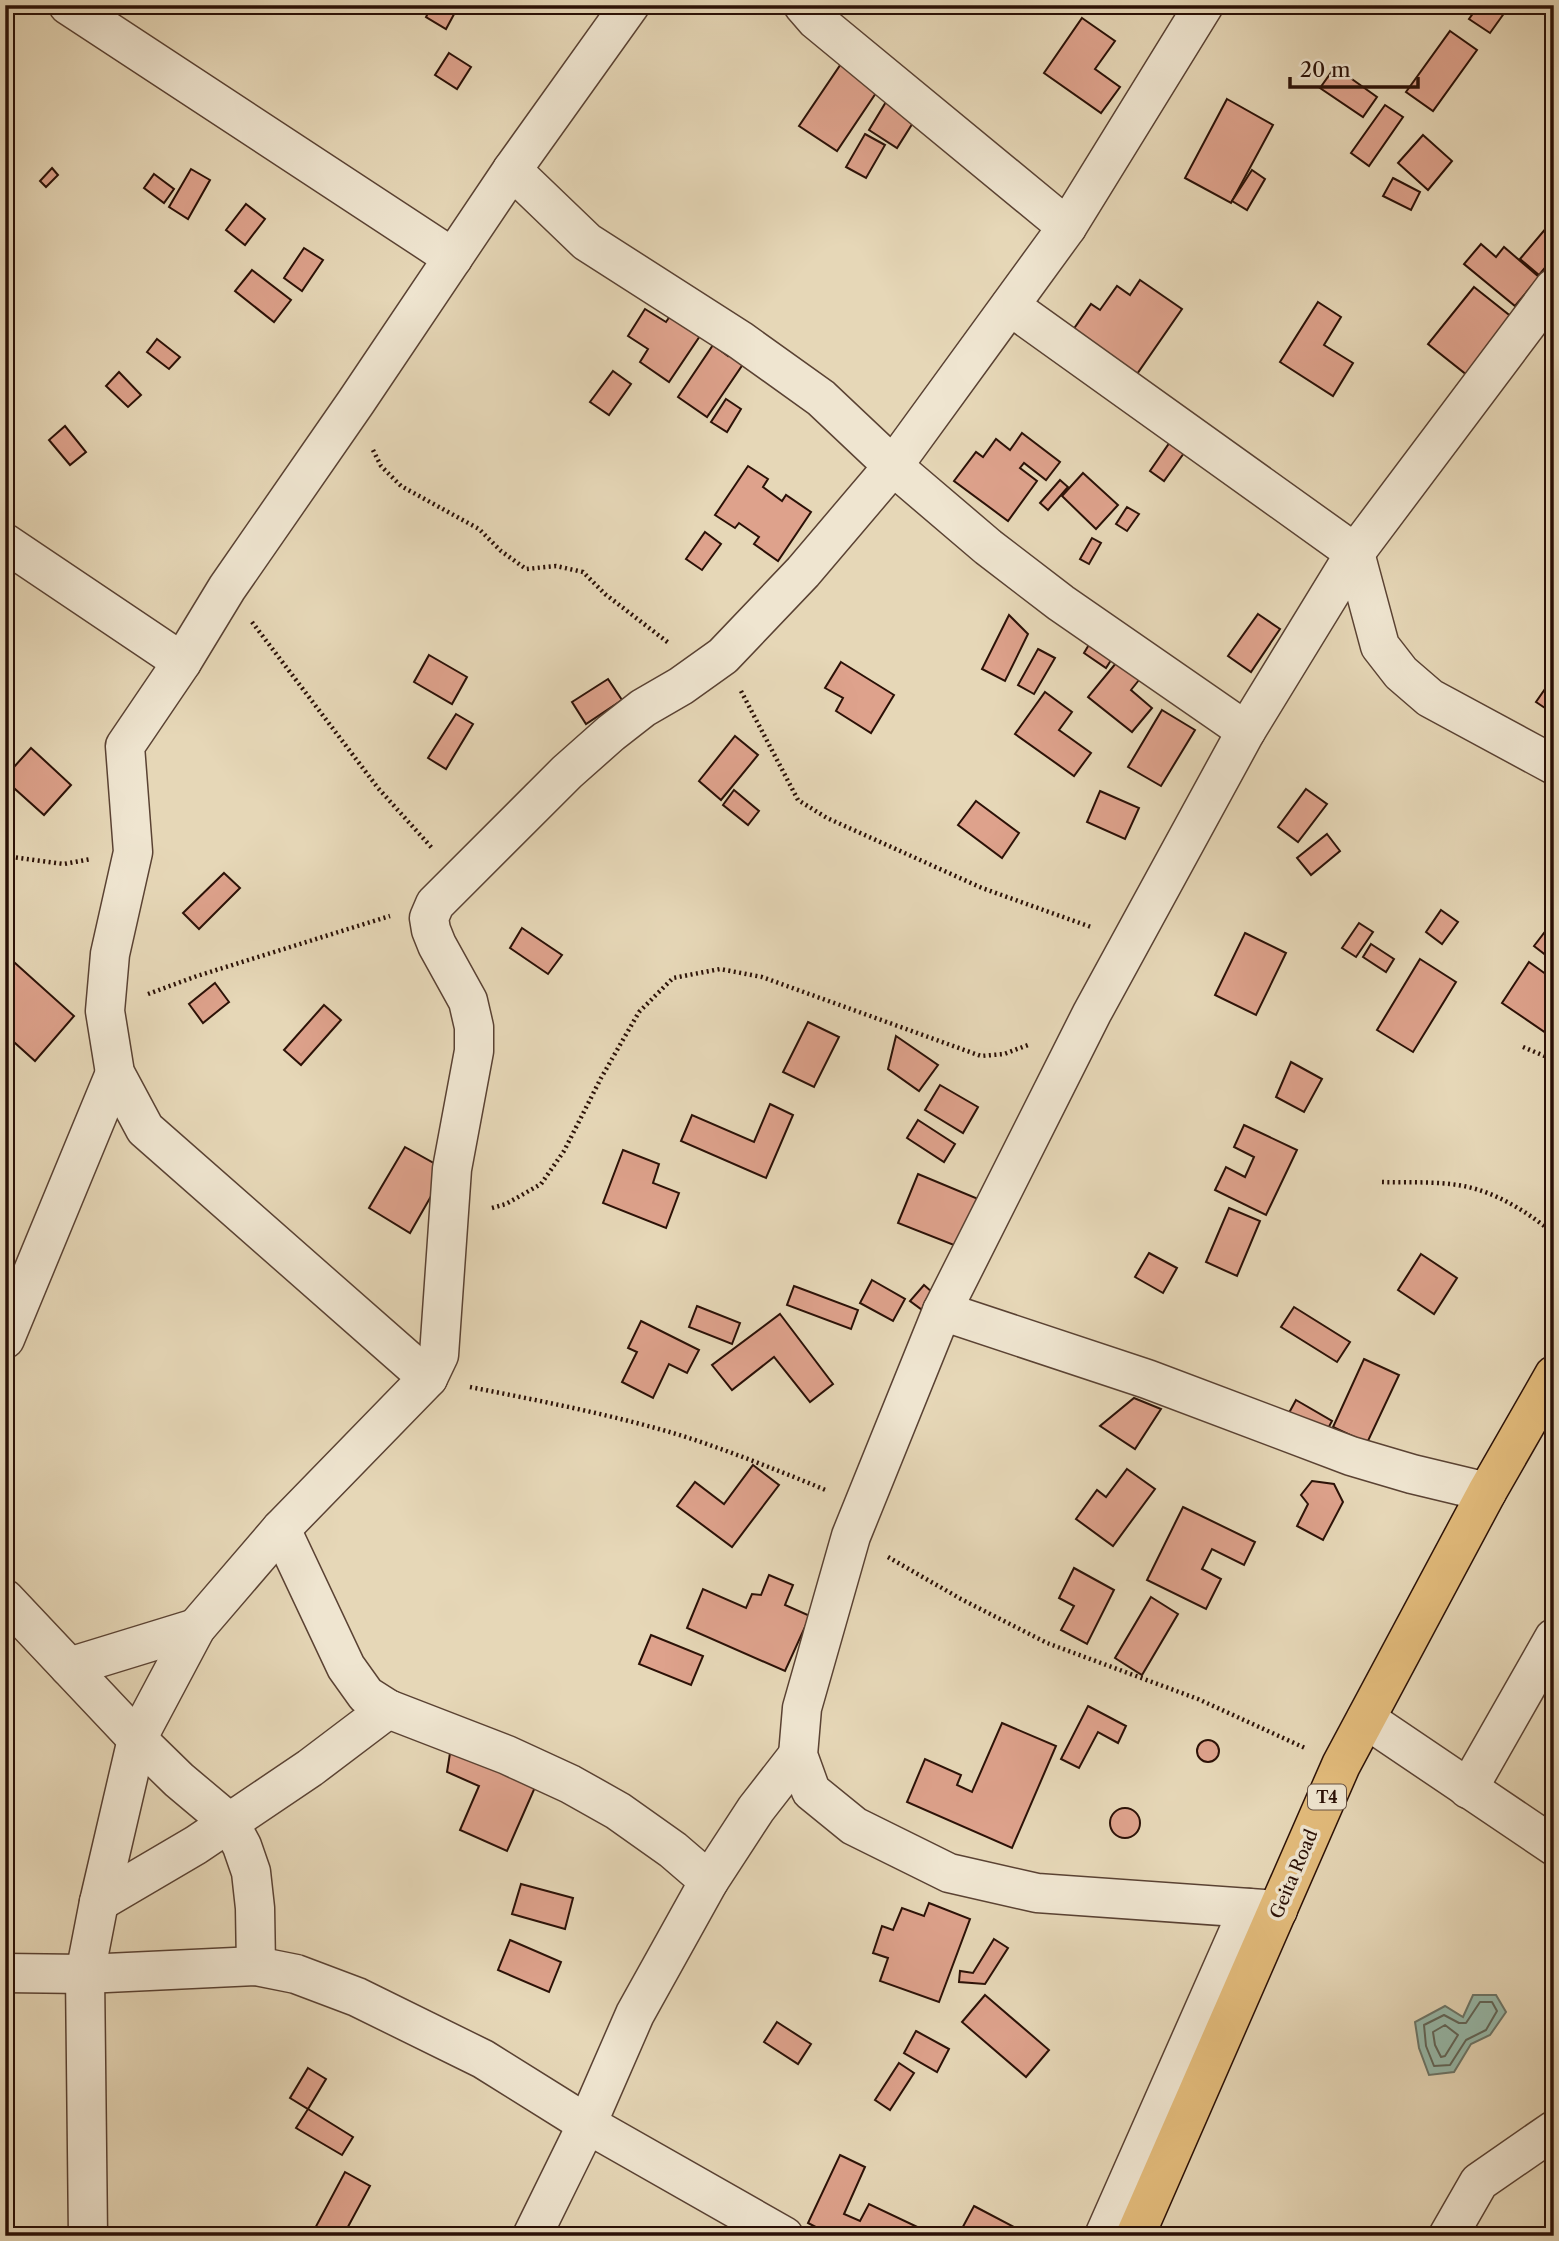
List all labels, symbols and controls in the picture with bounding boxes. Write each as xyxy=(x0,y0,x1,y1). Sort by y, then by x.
scale bar xyxy=(1290,46,1417,90)
text: 20 m xyxy=(1300,57,1351,82)
road number: T4 xyxy=(1308,1784,1346,1810)
street label: Geita Road xyxy=(1265,1826,1323,1922)

